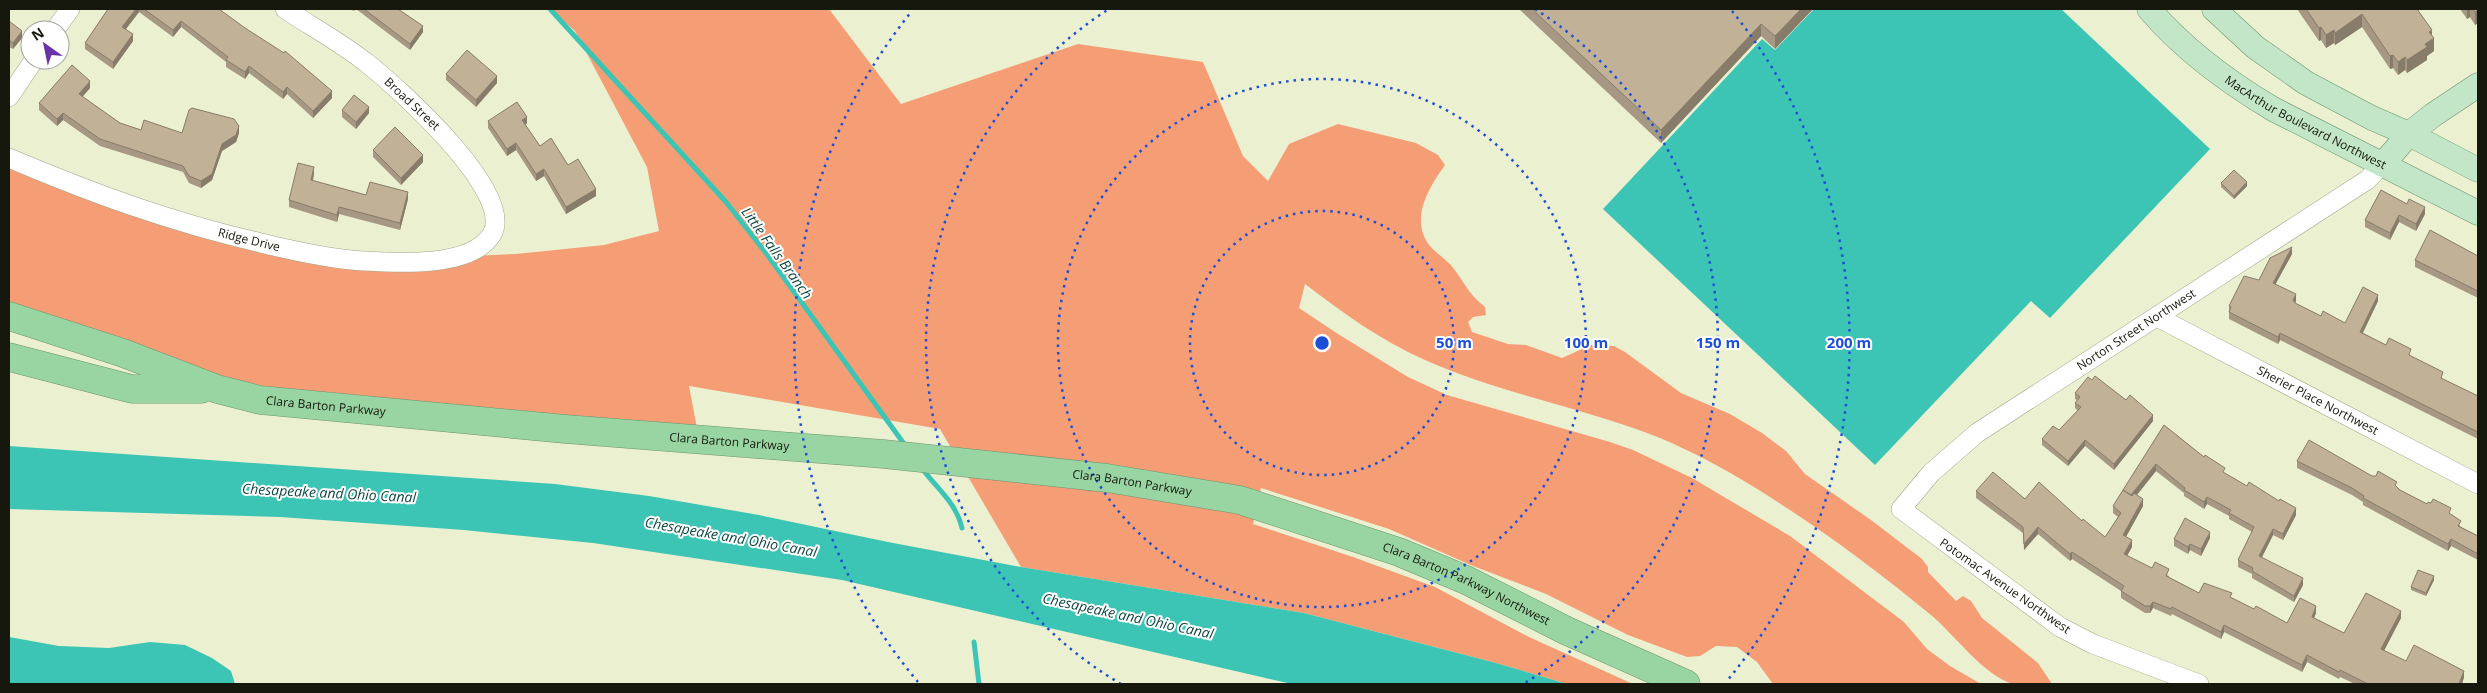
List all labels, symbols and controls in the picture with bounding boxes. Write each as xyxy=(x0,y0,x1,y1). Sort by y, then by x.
north arrow xyxy=(20,20,70,70)
text: N xyxy=(28,23,48,45)
street label: MacArthur Boulevard Northwest xyxy=(2221,71,2389,173)
street label: Broad Street xyxy=(381,73,444,134)
water label: Little Falls Branch xyxy=(738,203,817,303)
street label: Ridge Drive xyxy=(216,224,282,255)
street label: Norton Street Northwest xyxy=(2073,284,2199,374)
text: 50 m xyxy=(1436,332,1472,352)
text: 100 m xyxy=(1564,332,1608,352)
text: 150 m xyxy=(1696,332,1740,352)
text: 200 m xyxy=(1827,332,1871,352)
centre of rings xyxy=(1313,334,1331,352)
street label: Sherier Place Northwest xyxy=(2254,361,2382,439)
street label: Clara Barton Parkway xyxy=(265,392,388,420)
street label: Clara Barton Parkway xyxy=(669,428,791,455)
street label: Clara Barton Parkway xyxy=(1072,465,1194,500)
water label: Chesapeake and Ohio Canal xyxy=(242,478,417,507)
water label: Chesapeake and Ohio Canal xyxy=(644,512,819,561)
street label: Potomac Avenue Northwest xyxy=(1936,534,2074,637)
street label: Clara Barton Parkway Northwest xyxy=(1381,538,1553,629)
water label: Chesapeake and Ohio Canal xyxy=(1041,588,1216,643)

